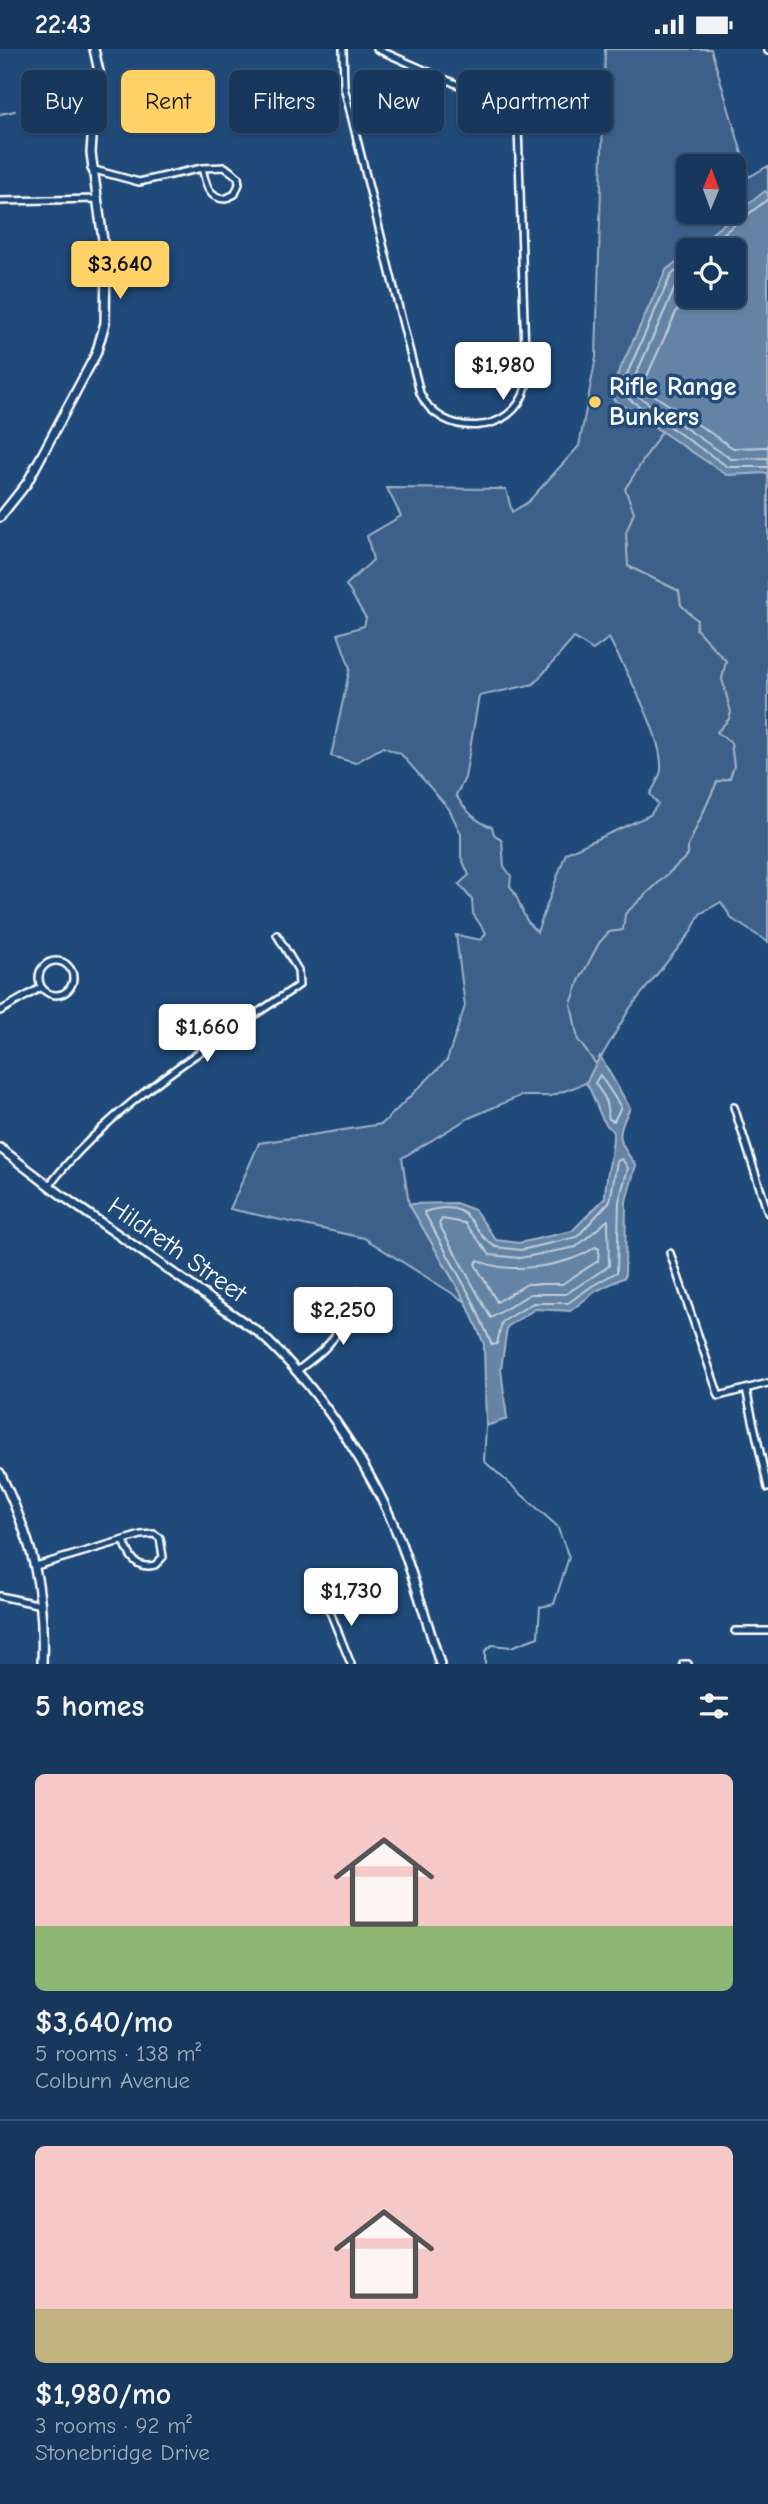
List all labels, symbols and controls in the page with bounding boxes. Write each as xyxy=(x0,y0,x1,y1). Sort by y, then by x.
text: 22:43 xyxy=(35,10,91,40)
chip: Buy xyxy=(21,70,107,133)
chip: Rent xyxy=(121,70,215,133)
chip: Filters xyxy=(229,70,339,133)
chip: New xyxy=(353,70,444,133)
chip: Apartment xyxy=(458,70,613,133)
north arrow xyxy=(676,154,746,224)
map controls xyxy=(676,154,746,308)
button: locate xyxy=(676,238,746,308)
pin: $3,640 xyxy=(63,241,177,301)
text: $3,640 xyxy=(87,250,153,277)
pin: $1,980 xyxy=(446,343,560,402)
text: $1,980 xyxy=(471,351,535,378)
place label: Rifle Range Bunkers xyxy=(609,372,737,432)
marker: Rifle Range Bunkers xyxy=(587,394,603,410)
pin: $1,660 xyxy=(150,1005,264,1064)
text: $1,660 xyxy=(175,1013,239,1040)
street label: Hildreth Street xyxy=(102,1191,253,1310)
pin: $2,250 xyxy=(286,1287,400,1347)
text: $2,250 xyxy=(310,1296,376,1323)
pin: $1,730 xyxy=(294,1569,408,1628)
text: $1,730 xyxy=(320,1577,382,1604)
icon: filters xyxy=(695,1687,733,1725)
text: 5 homes xyxy=(35,1689,144,1724)
icon: home xyxy=(321,1819,447,1945)
text: $3,640/mo xyxy=(35,2005,173,2040)
text: 5 rooms · 138 m² xyxy=(35,2040,201,2067)
text: Colburn Avenue xyxy=(35,2067,190,2094)
icon: home xyxy=(321,2191,447,2317)
text: $1,980/mo xyxy=(35,2377,171,2412)
text: 3 rooms · 92 m² xyxy=(35,2412,192,2439)
text: Stonebridge Drive xyxy=(35,2439,210,2466)

